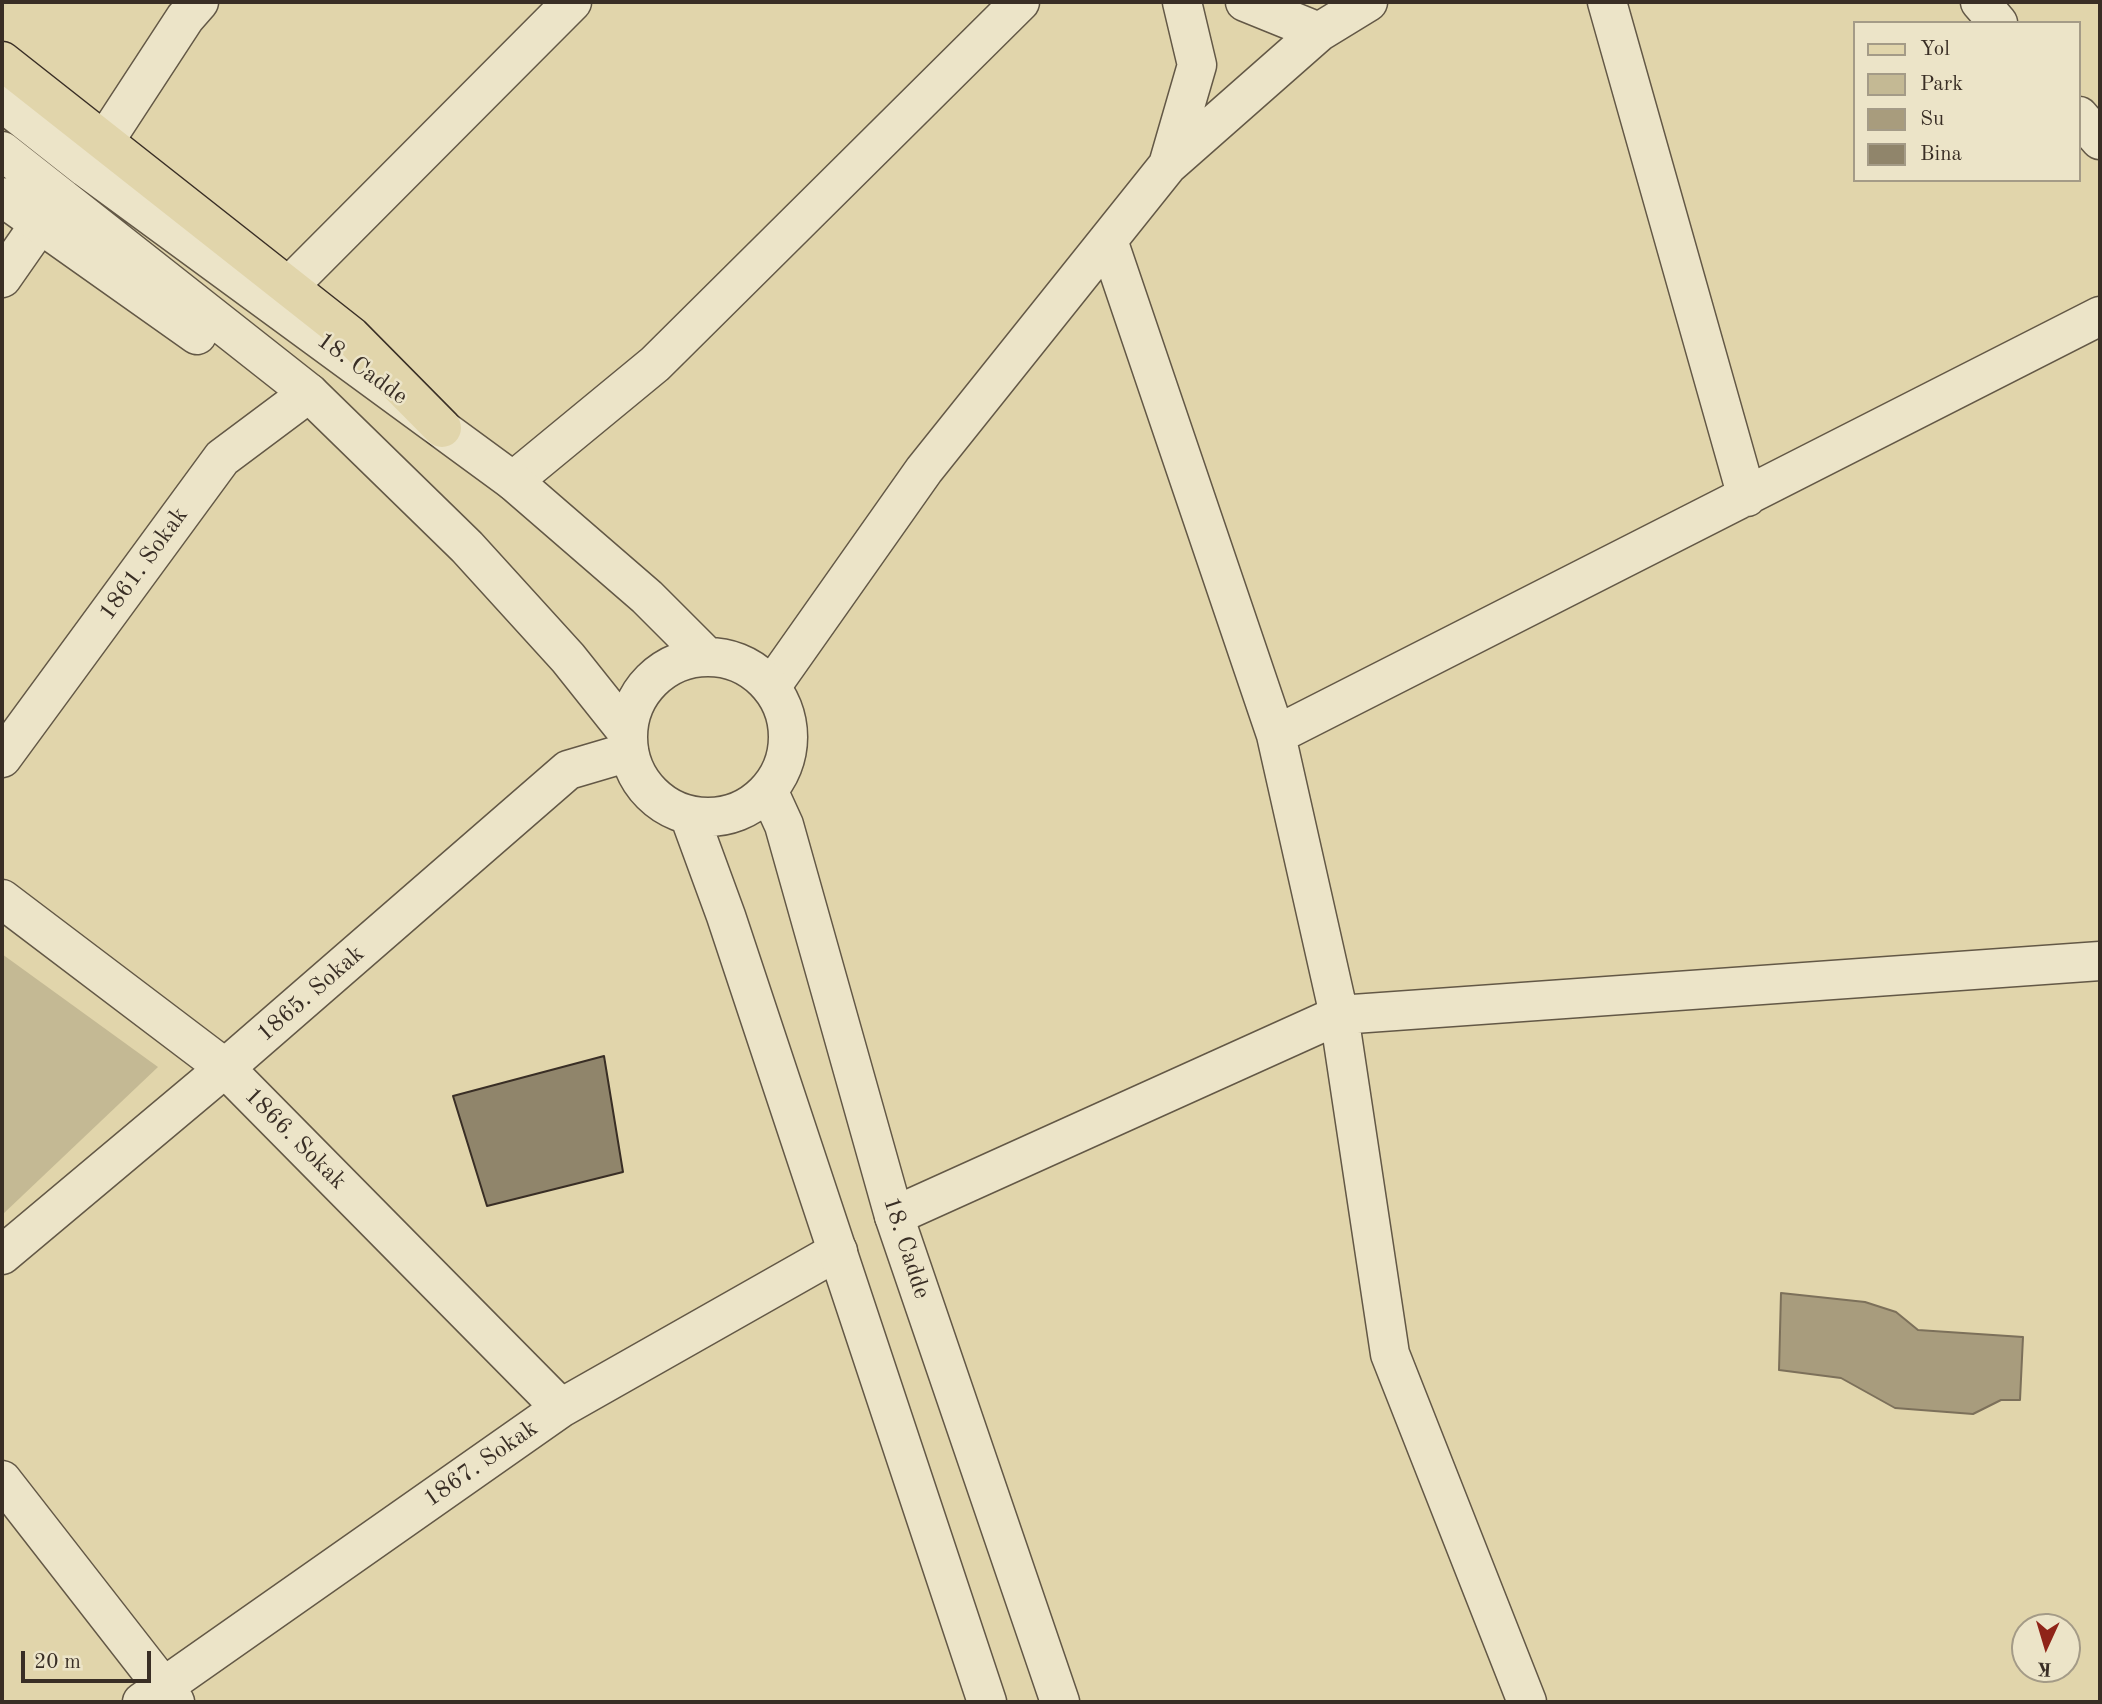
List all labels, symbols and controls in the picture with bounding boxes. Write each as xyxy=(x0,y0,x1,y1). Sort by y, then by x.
legend xyxy=(1854,21,2081,182)
text: Yol xyxy=(1920,39,1950,60)
text: Park xyxy=(1920,74,1963,95)
text: Su xyxy=(1920,109,1944,130)
text: Bina xyxy=(1920,144,1962,165)
street label: 18. Cadde xyxy=(311,326,413,412)
street label: 1861. Sokak xyxy=(93,502,195,626)
street label: 1865. Sokak xyxy=(251,940,371,1048)
street label: 1866. Sokak xyxy=(238,1082,352,1196)
street label: 18. Cadde xyxy=(876,1193,936,1303)
street label: 1867. Sokak xyxy=(418,1414,544,1514)
north arrow xyxy=(2011,1613,2081,1683)
scale bar xyxy=(24,1638,154,1682)
text: 20 m xyxy=(34,1652,81,1673)
text: K xyxy=(2037,1657,2053,1677)

